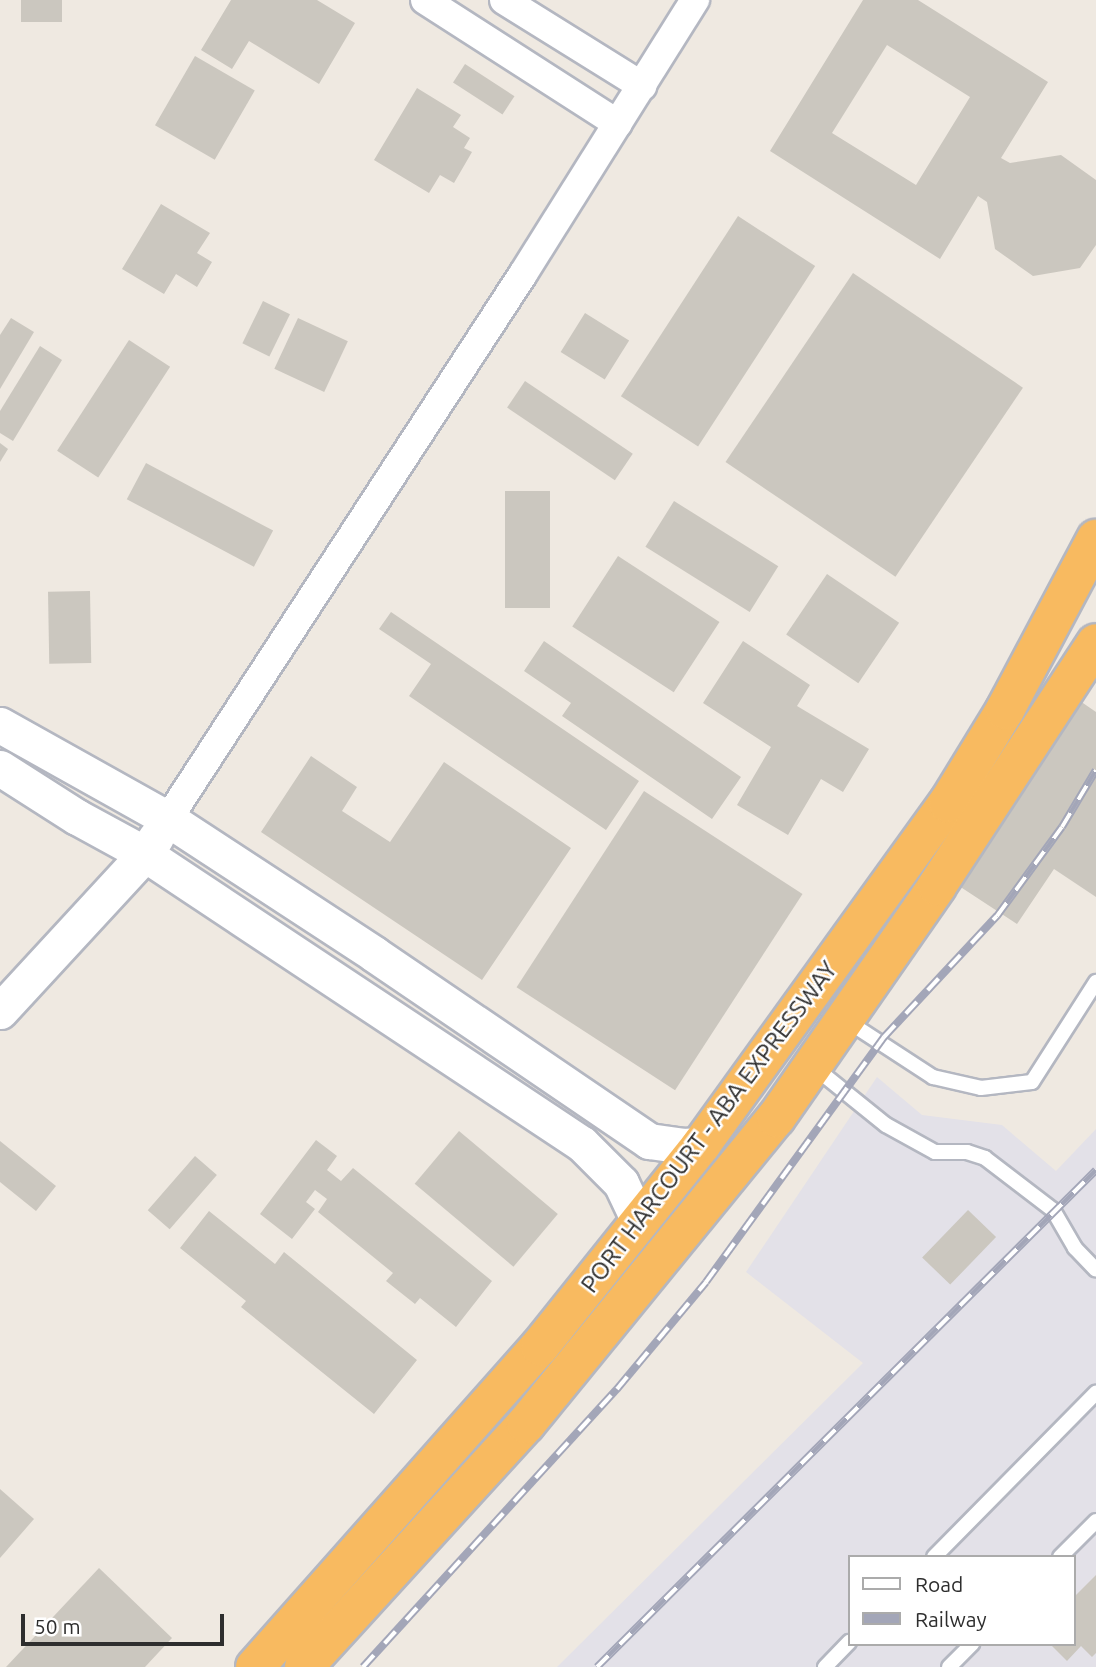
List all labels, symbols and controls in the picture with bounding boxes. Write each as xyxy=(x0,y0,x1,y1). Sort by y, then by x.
street label: PORT HARCOURT - ABA EXPRESSWAY xyxy=(575,956,843,1298)
legend xyxy=(848,1555,1075,1646)
text: Road xyxy=(915,1572,963,1596)
scale bar xyxy=(24,1600,228,1644)
text: Railway xyxy=(915,1607,987,1631)
text: 50 m xyxy=(34,1614,81,1638)

